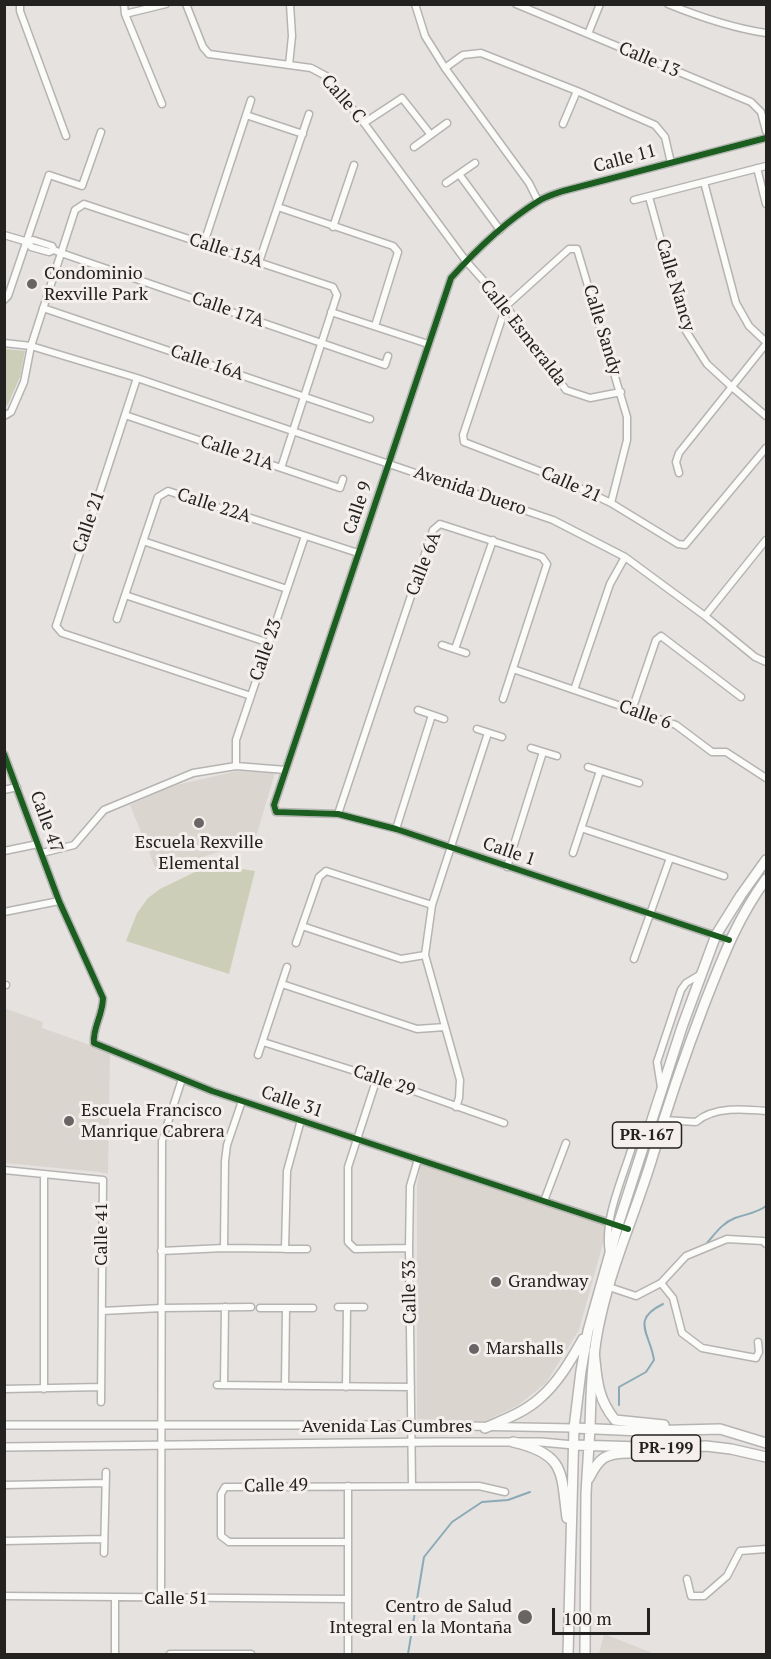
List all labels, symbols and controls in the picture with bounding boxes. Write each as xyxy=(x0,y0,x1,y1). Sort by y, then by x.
street label: Calle 13 xyxy=(615,38,683,82)
street label: Calle C xyxy=(316,71,370,127)
street label: Calle 11 xyxy=(591,140,659,178)
street label: Calle 15A xyxy=(186,229,266,273)
street label: Calle Nancy xyxy=(651,236,699,334)
place label: Condominio Rexville Park xyxy=(44,263,148,306)
street label: Calle Esmeralda xyxy=(475,276,571,390)
marker: Condominio Rexville Park xyxy=(25,277,39,291)
street label: Calle Sandy xyxy=(578,282,626,378)
street label: Calle 17A xyxy=(189,288,267,332)
street label: Calle 16A xyxy=(167,340,247,386)
street label: Calle 21A xyxy=(197,430,277,476)
street label: Avenida Duero xyxy=(411,462,529,520)
street label: Calle 21 xyxy=(537,462,605,508)
street label: Calle 9 xyxy=(339,479,377,537)
street label: Calle 22A xyxy=(174,484,254,528)
street label: Calle 21 xyxy=(68,488,110,556)
street label: Calle 6A xyxy=(402,529,446,599)
street label: Calle 23 xyxy=(245,616,287,684)
street label: Calle 6 xyxy=(616,696,674,734)
street label: Calle 47 xyxy=(25,788,67,856)
marker: Escuela Rexville Elemental xyxy=(192,816,206,830)
place label: Escuela Rexville Elemental xyxy=(135,832,263,874)
street label: Calle 1 xyxy=(480,833,538,871)
street label: Calle 29 xyxy=(350,1060,418,1102)
street label: Calle 31 xyxy=(258,1081,326,1123)
place label: Escuela Francisco Manrique Cabrera xyxy=(81,1100,225,1142)
marker: Escuela Francisco Manrique Cabrera xyxy=(62,1114,76,1128)
road number: PR-167 xyxy=(612,1122,682,1148)
street label: Calle 41 xyxy=(91,1202,113,1266)
street label: Calle 33 xyxy=(399,1260,421,1324)
place label: Grandway xyxy=(508,1271,588,1293)
marker: Grandway xyxy=(489,1275,503,1289)
place label: Marshalls xyxy=(486,1338,564,1360)
marker: Marshalls xyxy=(467,1342,481,1356)
street label: Avenida Las Cumbres xyxy=(302,1416,472,1438)
road number: PR-199 xyxy=(632,1435,700,1461)
street label: Calle 49 xyxy=(244,1475,308,1497)
street label: Calle 51 xyxy=(144,1588,208,1610)
place label: Centro de Salud Integral en la Montaña xyxy=(329,1596,512,1638)
scale bar xyxy=(555,1596,652,1634)
text: 100 m xyxy=(563,1606,612,1630)
marker: Centro de Salud Integral en la Montaña xyxy=(516,1608,534,1626)

